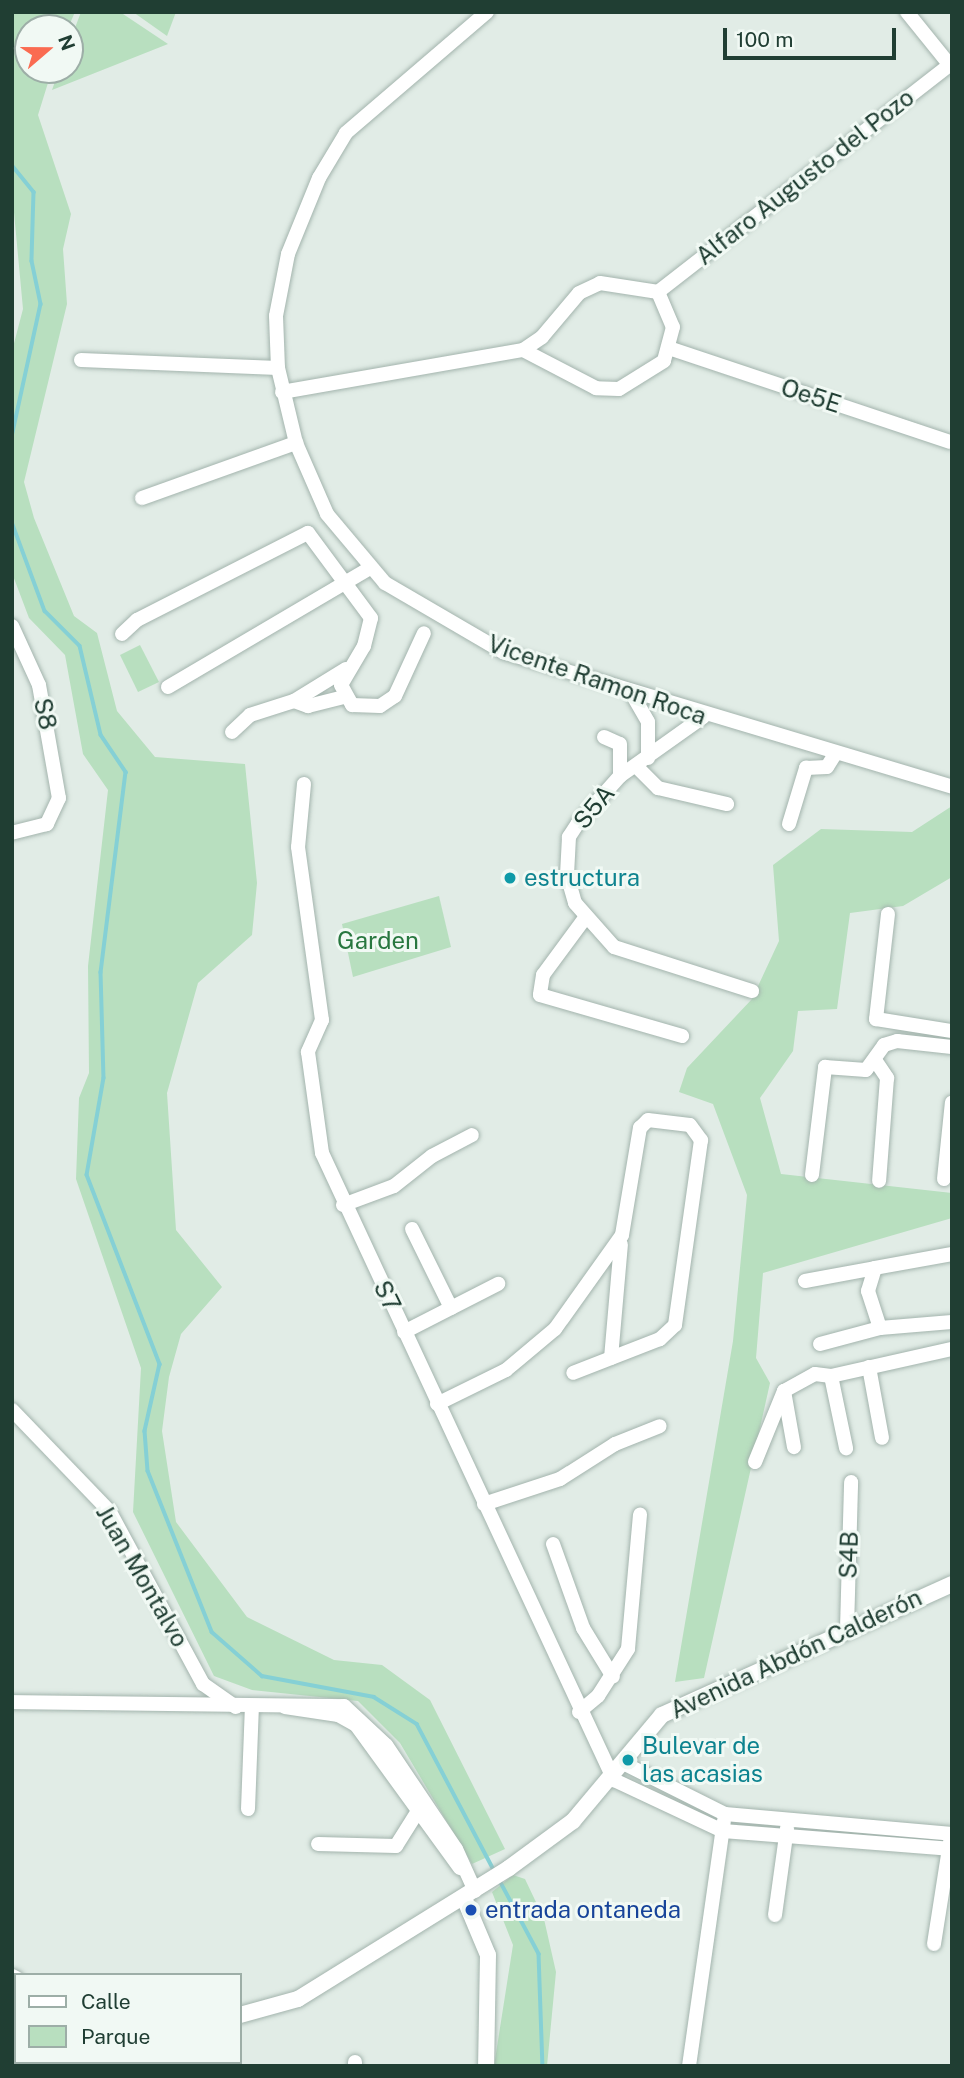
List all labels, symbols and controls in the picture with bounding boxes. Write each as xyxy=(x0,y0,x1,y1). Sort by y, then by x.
north arrow xyxy=(14,14,84,84)
scale bar xyxy=(726,14,899,58)
text: 100 m xyxy=(736,27,793,52)
text: N xyxy=(54,32,80,53)
street label: Alfaro Augusto del Pozo xyxy=(690,83,920,271)
street label: Oe5E xyxy=(777,373,845,419)
street label: Vicente Ramon Roca xyxy=(484,629,710,731)
street label: S8 xyxy=(28,696,62,732)
street label: S5A xyxy=(567,779,621,835)
place label: estructura xyxy=(524,864,640,892)
marker: estructura xyxy=(502,870,518,886)
park label: Garden xyxy=(337,927,419,955)
street label: S7 xyxy=(367,1276,407,1316)
street label: Juan Montalvo xyxy=(90,1500,194,1652)
street label: S4B xyxy=(834,1531,864,1579)
street label: Avenida Abdón Calderón xyxy=(666,1583,926,1725)
place label: Bulevar de las acasias xyxy=(642,1732,763,1788)
marker: Bulevar de las acasias xyxy=(620,1752,636,1768)
place label: entrada ontaneda xyxy=(485,1896,681,1924)
marker: entrada ontaneda xyxy=(463,1902,479,1918)
legend xyxy=(14,1973,242,2064)
text: Calle xyxy=(81,1989,131,2014)
text: Parque xyxy=(81,2024,150,2049)

